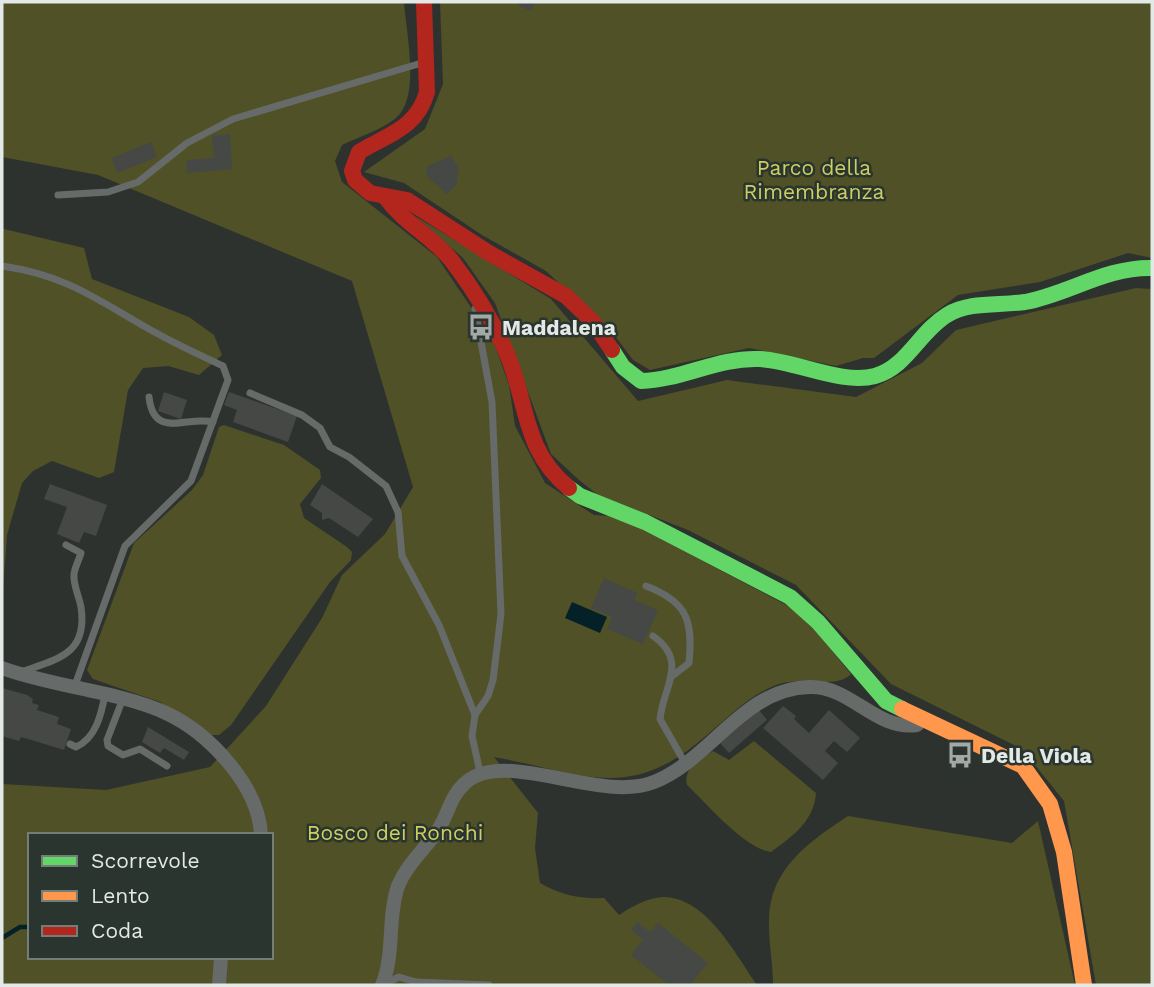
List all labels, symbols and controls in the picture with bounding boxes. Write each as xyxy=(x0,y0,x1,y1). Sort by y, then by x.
park label: Parco della Rimembranza xyxy=(743,155,885,204)
bus stop icon: Maddalena xyxy=(466,312,496,342)
place label: Maddalena xyxy=(502,315,617,340)
bus stop icon: Della Viola xyxy=(945,740,975,770)
place label: Della Viola xyxy=(981,743,1093,768)
park label: Bosco dei Ronchi xyxy=(307,820,483,845)
legend xyxy=(28,833,273,959)
text: Scorrevole xyxy=(91,848,200,873)
text: Lento xyxy=(91,883,150,908)
text: Coda xyxy=(91,918,143,943)

